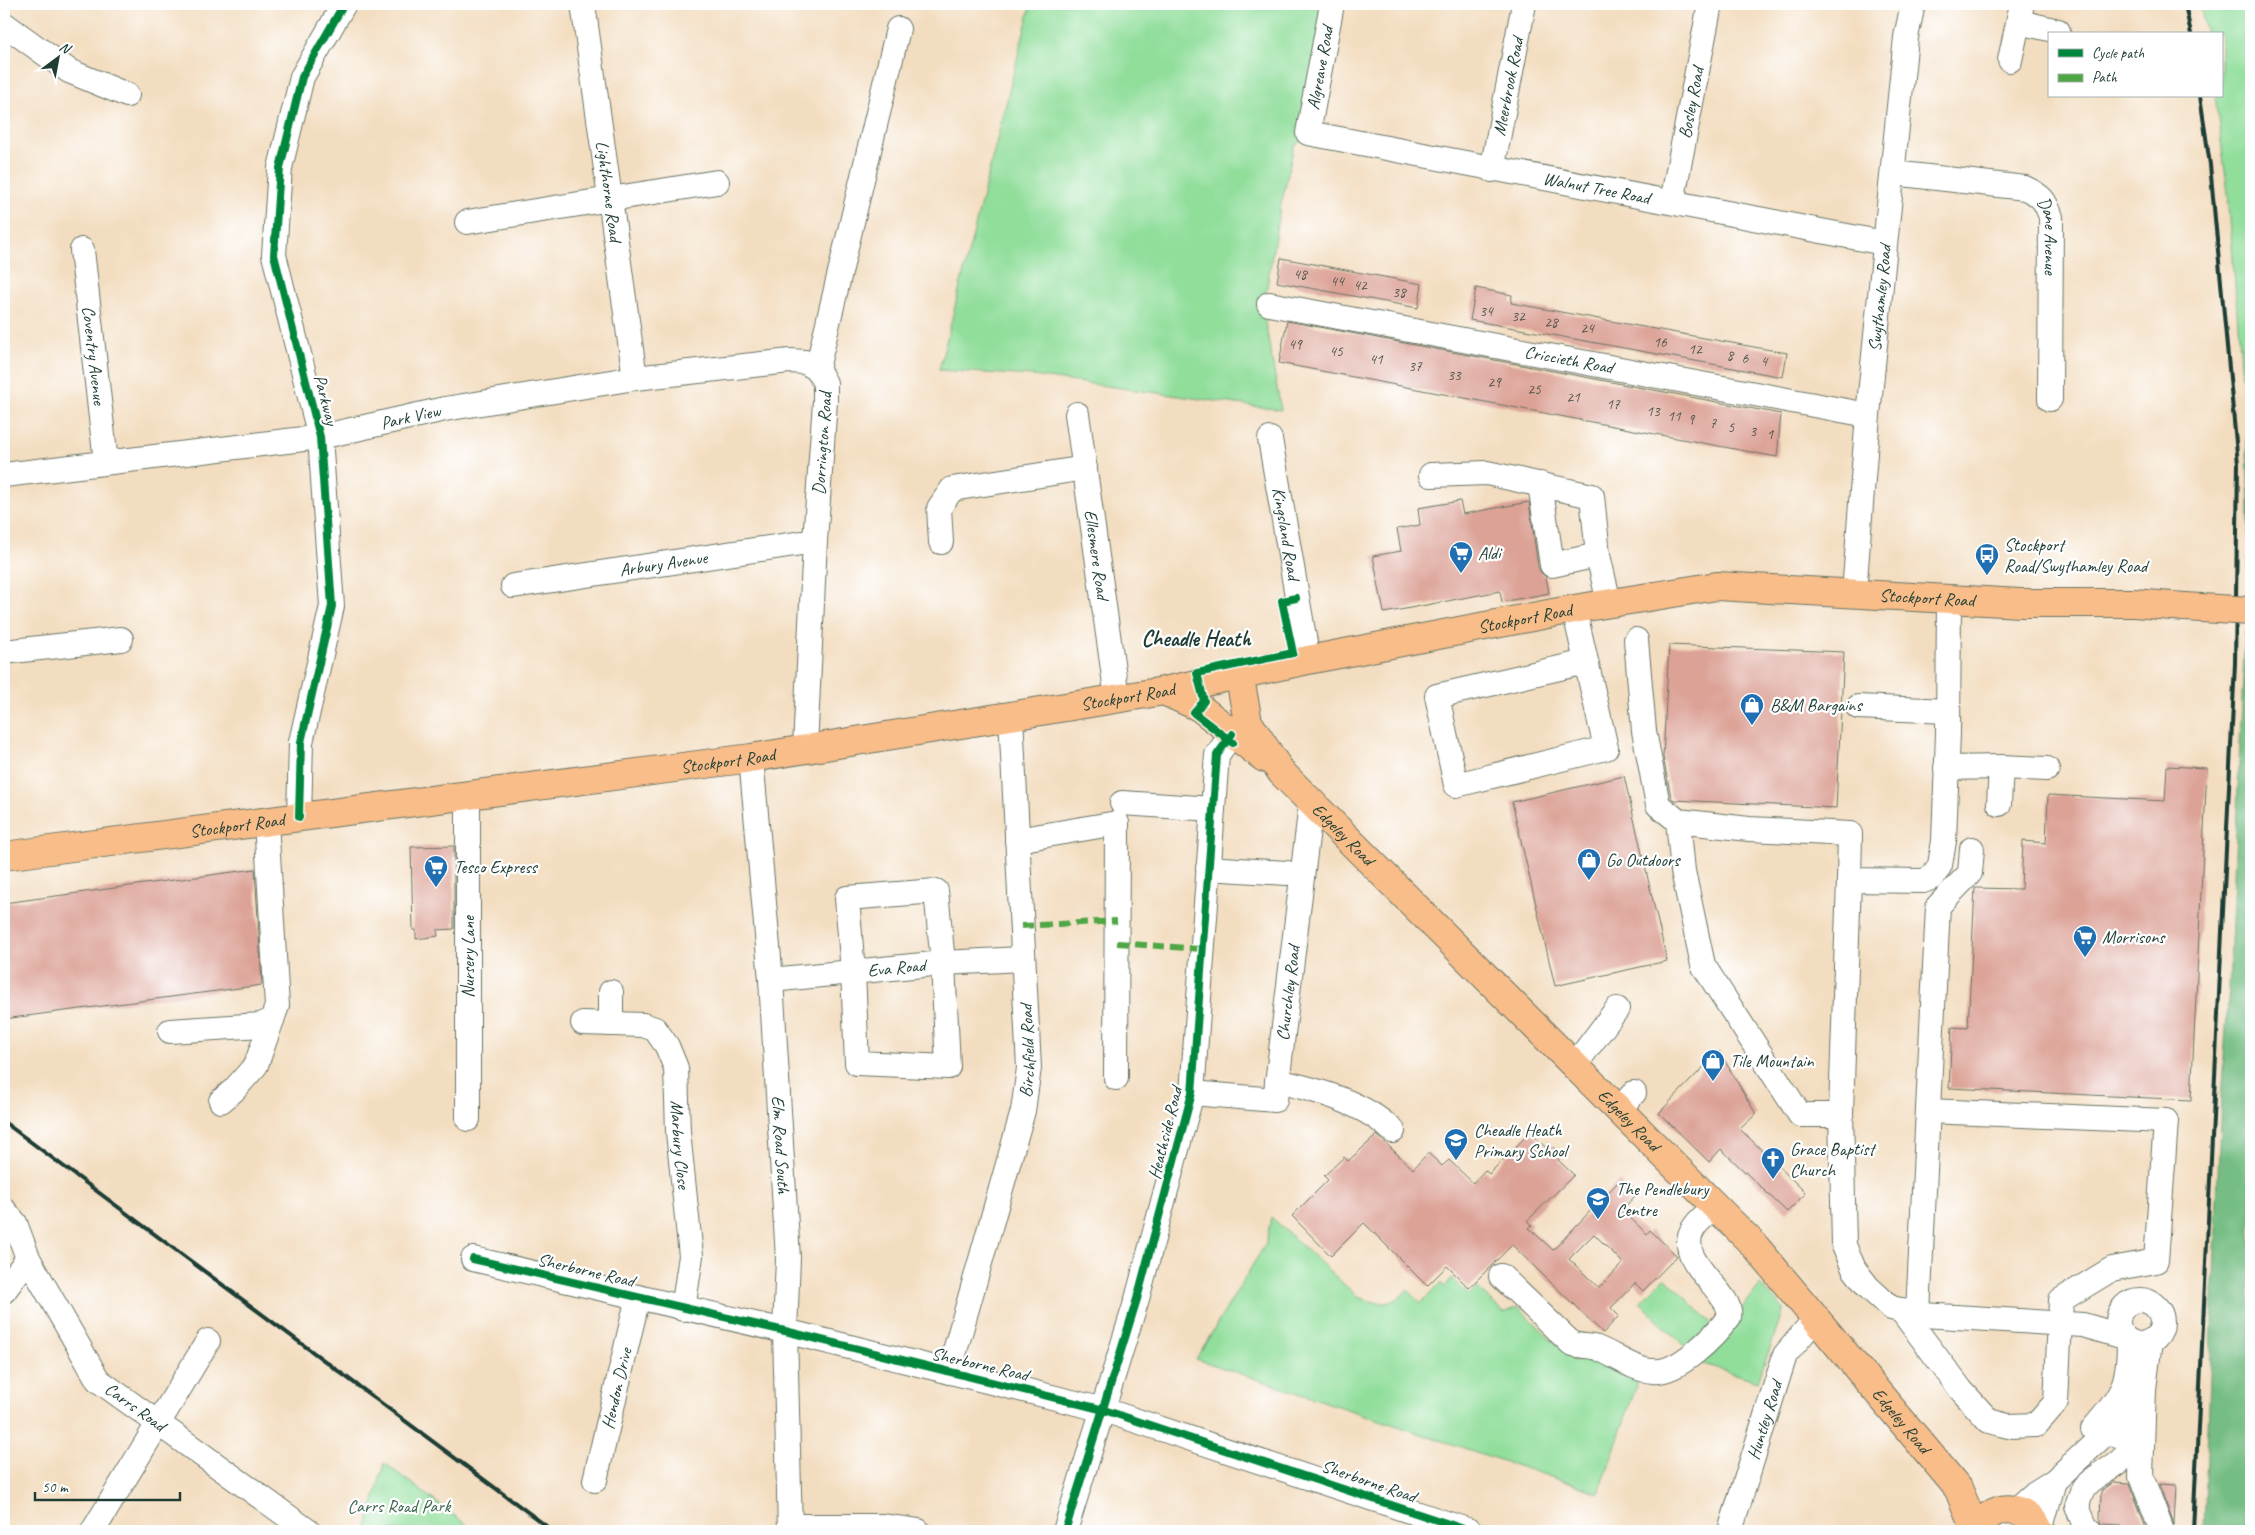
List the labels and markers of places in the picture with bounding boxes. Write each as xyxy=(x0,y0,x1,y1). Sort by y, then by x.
place label: Stockport Road/Swythamley Road xyxy=(2004,534,2150,577)
supermarket icon: Aldi xyxy=(1448,540,1474,574)
place label: Aldi xyxy=(1478,542,1503,564)
bus stop icon: Stockport Road/Swythamley Road xyxy=(1974,542,2000,576)
shop icon: B&M Bargains xyxy=(1739,692,1765,726)
place label: B&M Bargains xyxy=(1770,694,1863,716)
shop icon: Go Outdoors xyxy=(1576,847,1602,881)
place label: Go Outdoors xyxy=(1606,849,1681,871)
supermarket icon: Tesco Express xyxy=(423,854,449,888)
place label: Tesco Express xyxy=(454,856,539,878)
supermarket icon: Morrisons xyxy=(2072,924,2098,958)
place label: Morrisons xyxy=(2102,926,2166,948)
shop icon: Tile Mountain xyxy=(1700,1048,1726,1082)
place label: Tile Mountain xyxy=(1730,1050,1814,1072)
place label: Cheadle Heath Primary School xyxy=(1474,1119,1569,1162)
school or university icon: Cheadle Heath Primary School xyxy=(1443,1127,1469,1161)
place label: Grace Baptist Church xyxy=(1790,1138,1877,1181)
church icon: Grace Baptist Church xyxy=(1760,1146,1786,1180)
place label: The Pendlebury Centre xyxy=(1616,1178,1710,1221)
school or university icon: The Pendlebury Centre xyxy=(1585,1186,1611,1220)

